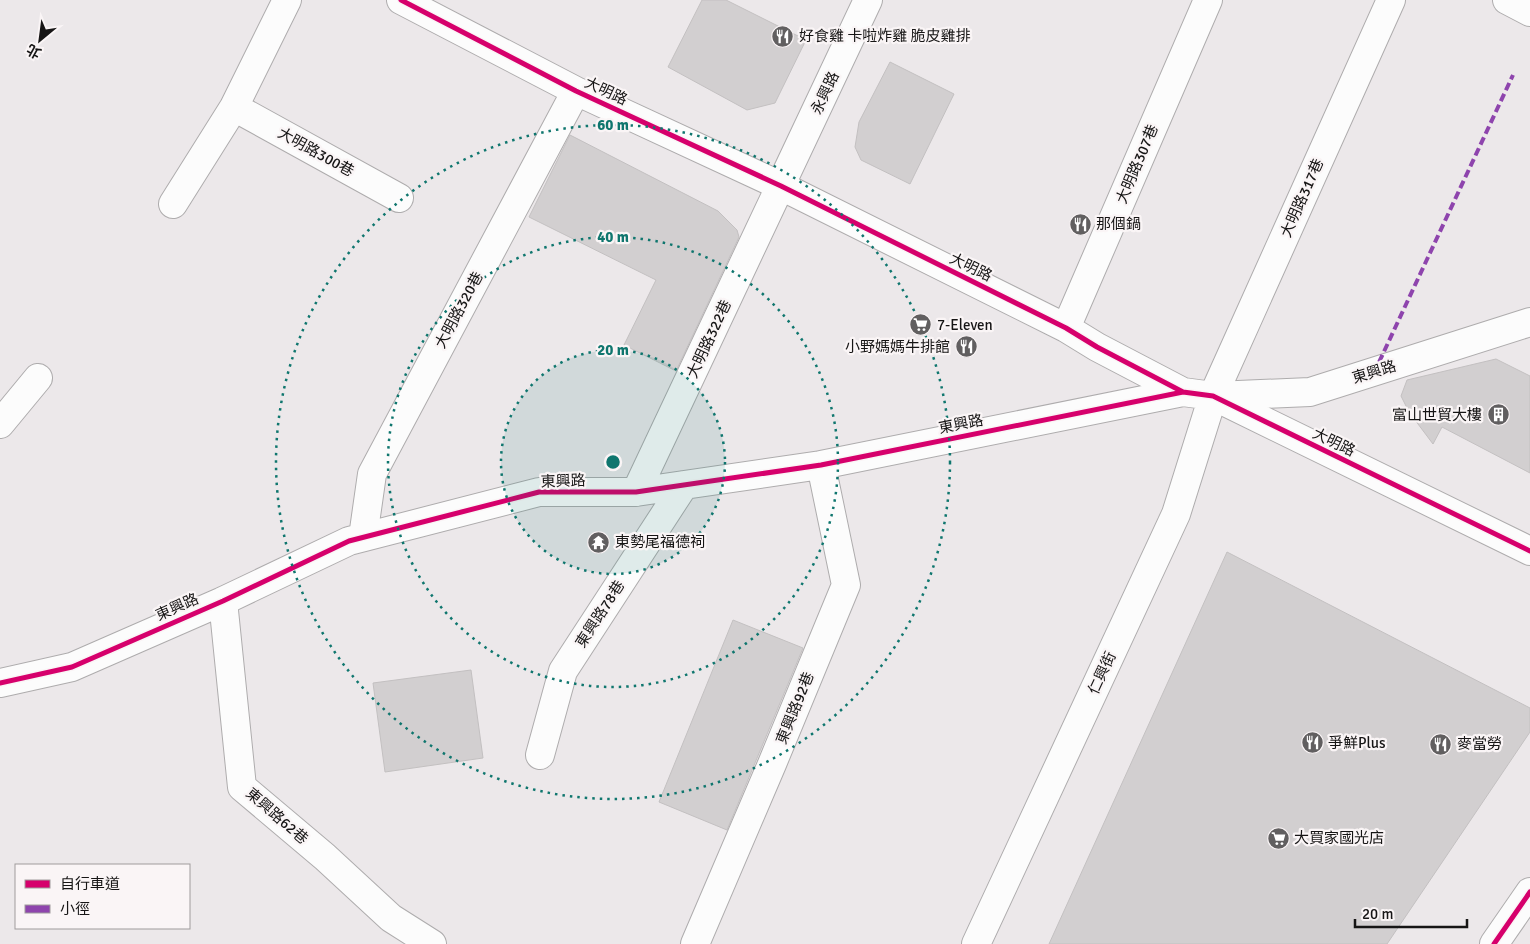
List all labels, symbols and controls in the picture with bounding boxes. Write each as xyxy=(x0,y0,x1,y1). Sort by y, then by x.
north arrow xyxy=(15,15,65,65)
restaurant icon: 好食雞 卡啦炸雞 脆皮雞排 xyxy=(771,24,795,48)
place label: 好食雞 卡啦炸雞 脆皮雞排 xyxy=(799,27,971,45)
text: 北 xyxy=(24,40,44,62)
street label: 永興路 xyxy=(807,69,843,117)
street label: 大明路 xyxy=(582,73,630,109)
text: 60 m xyxy=(597,116,629,134)
street label: 大明路307巷 xyxy=(1112,122,1162,206)
street label: 大明路300巷 xyxy=(275,124,357,180)
street label: 大明路317巷 xyxy=(1277,156,1327,240)
restaurant icon: 那個鍋 xyxy=(1068,212,1092,236)
place label: 那個鍋 xyxy=(1096,215,1141,233)
text: 40 m xyxy=(597,228,629,246)
street label: 大明路 xyxy=(947,249,995,285)
street label: 大明路320巷 xyxy=(431,269,487,351)
street label: 大明路322巷 xyxy=(683,297,735,381)
supermarket icon: 7-Eleven xyxy=(909,313,933,337)
place label: 7-Eleven xyxy=(937,316,993,334)
restaurant icon: 小野媽媽牛排館 xyxy=(954,335,978,359)
place label: 小野媽媽牛排館 xyxy=(845,338,950,356)
text: 20 m xyxy=(597,341,629,359)
street label: 東興路 xyxy=(1350,357,1398,387)
building icon: 富山世貿大樓 xyxy=(1486,403,1510,427)
place label: 富山世貿大樓 xyxy=(1392,406,1482,424)
street label: 東興路 xyxy=(937,411,985,437)
street label: 大明路 xyxy=(1310,424,1358,460)
centre of rings xyxy=(604,453,622,471)
street label: 東興路 xyxy=(540,471,586,491)
temple icon: 東勢尾福德祠 xyxy=(587,530,611,554)
place label: 東勢尾福德祠 xyxy=(615,533,705,551)
street label: 東興路78巷 xyxy=(572,577,628,651)
street label: 東興路 xyxy=(153,590,201,624)
street label: 仁興街 xyxy=(1084,649,1120,697)
street label: 東興路92巷 xyxy=(772,669,818,747)
restaurant icon: 爭鮮Plus xyxy=(1300,731,1324,755)
restaurant icon: 麥當勞 xyxy=(1429,732,1453,756)
place label: 爭鮮Plus xyxy=(1328,734,1386,752)
place label: 麥當勞 xyxy=(1457,735,1502,753)
street label: 東興路62巷 xyxy=(242,784,312,848)
supermarket icon: 大買家國光店 xyxy=(1266,826,1290,850)
place label: 大買家國光店 xyxy=(1294,829,1384,847)
legend xyxy=(15,864,190,929)
text: 自行車道 xyxy=(60,875,120,893)
scale bar xyxy=(1355,896,1468,928)
text: 小徑 xyxy=(60,900,90,918)
text: 20 m xyxy=(1362,905,1393,923)

